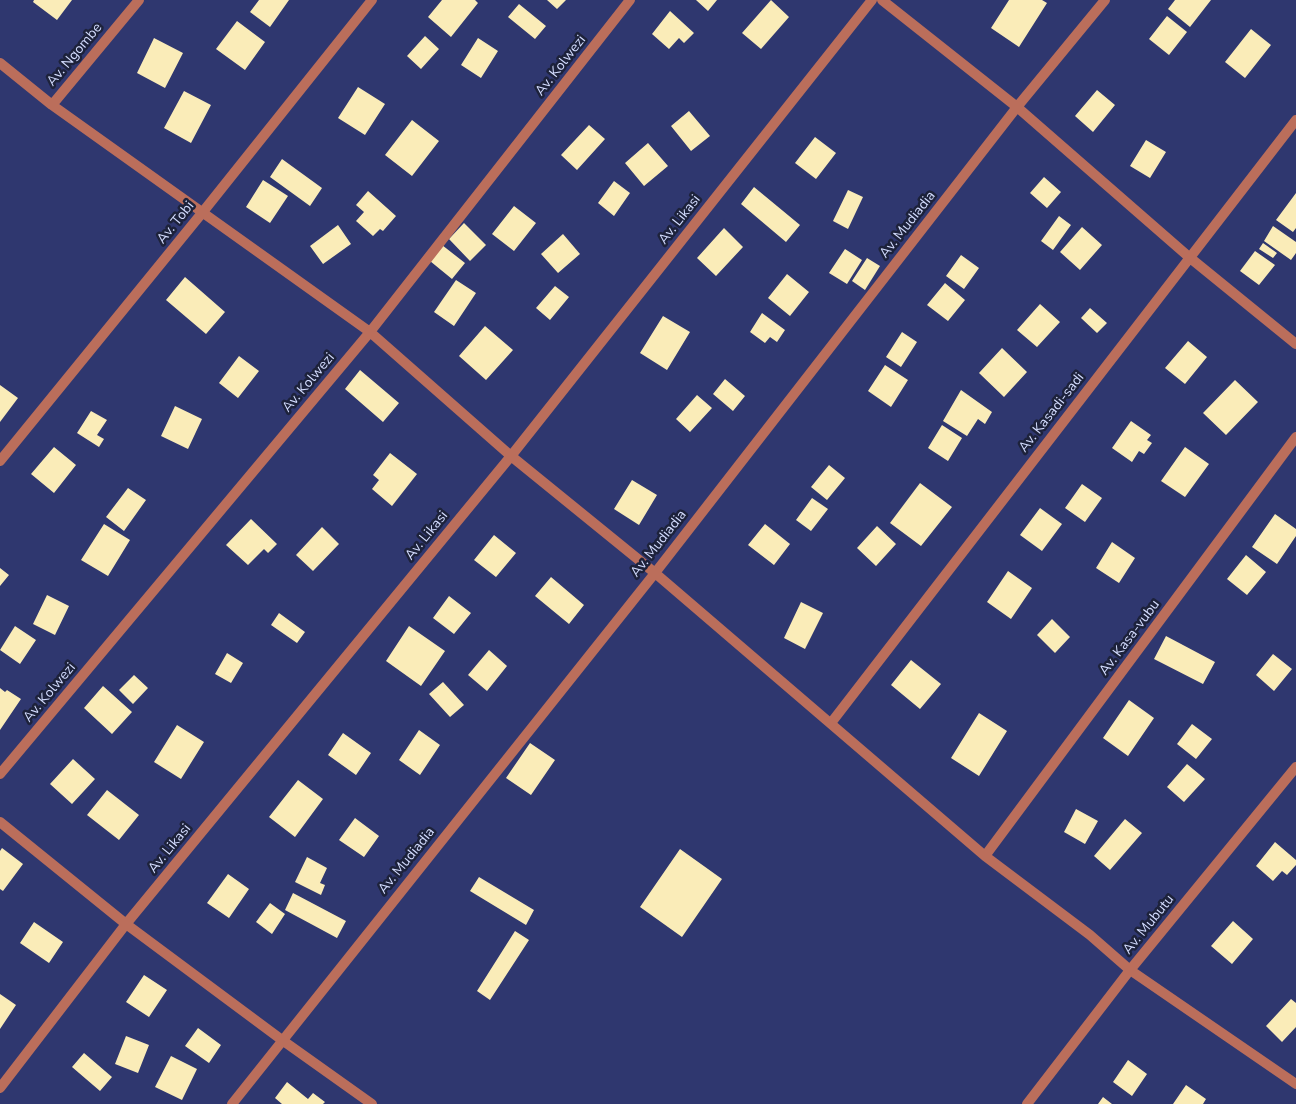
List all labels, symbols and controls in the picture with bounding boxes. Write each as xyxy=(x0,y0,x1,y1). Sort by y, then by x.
street label: Av. Ngombe xyxy=(44,20,106,90)
street label: Av. Kolwezi xyxy=(532,32,590,100)
street label: Av. Mudiadia xyxy=(877,188,939,262)
street label: Av. Likasi xyxy=(655,192,705,248)
street label: Av. Tobi xyxy=(154,198,198,248)
street label: Av. Kolwezi xyxy=(279,350,339,416)
street label: Av. Kasadi-sadi xyxy=(1016,370,1088,456)
street label: Av. Mudiadia xyxy=(628,507,690,581)
street label: Av. Likasi xyxy=(402,508,452,564)
street label: Av. Kasa-vubu xyxy=(1096,597,1164,679)
street label: Av. Kolwezi xyxy=(20,660,80,726)
street label: Av. Likasi xyxy=(145,821,195,877)
street label: Av. Mudiadia xyxy=(375,824,439,898)
street label: Av. Mubutu xyxy=(1120,892,1178,958)

